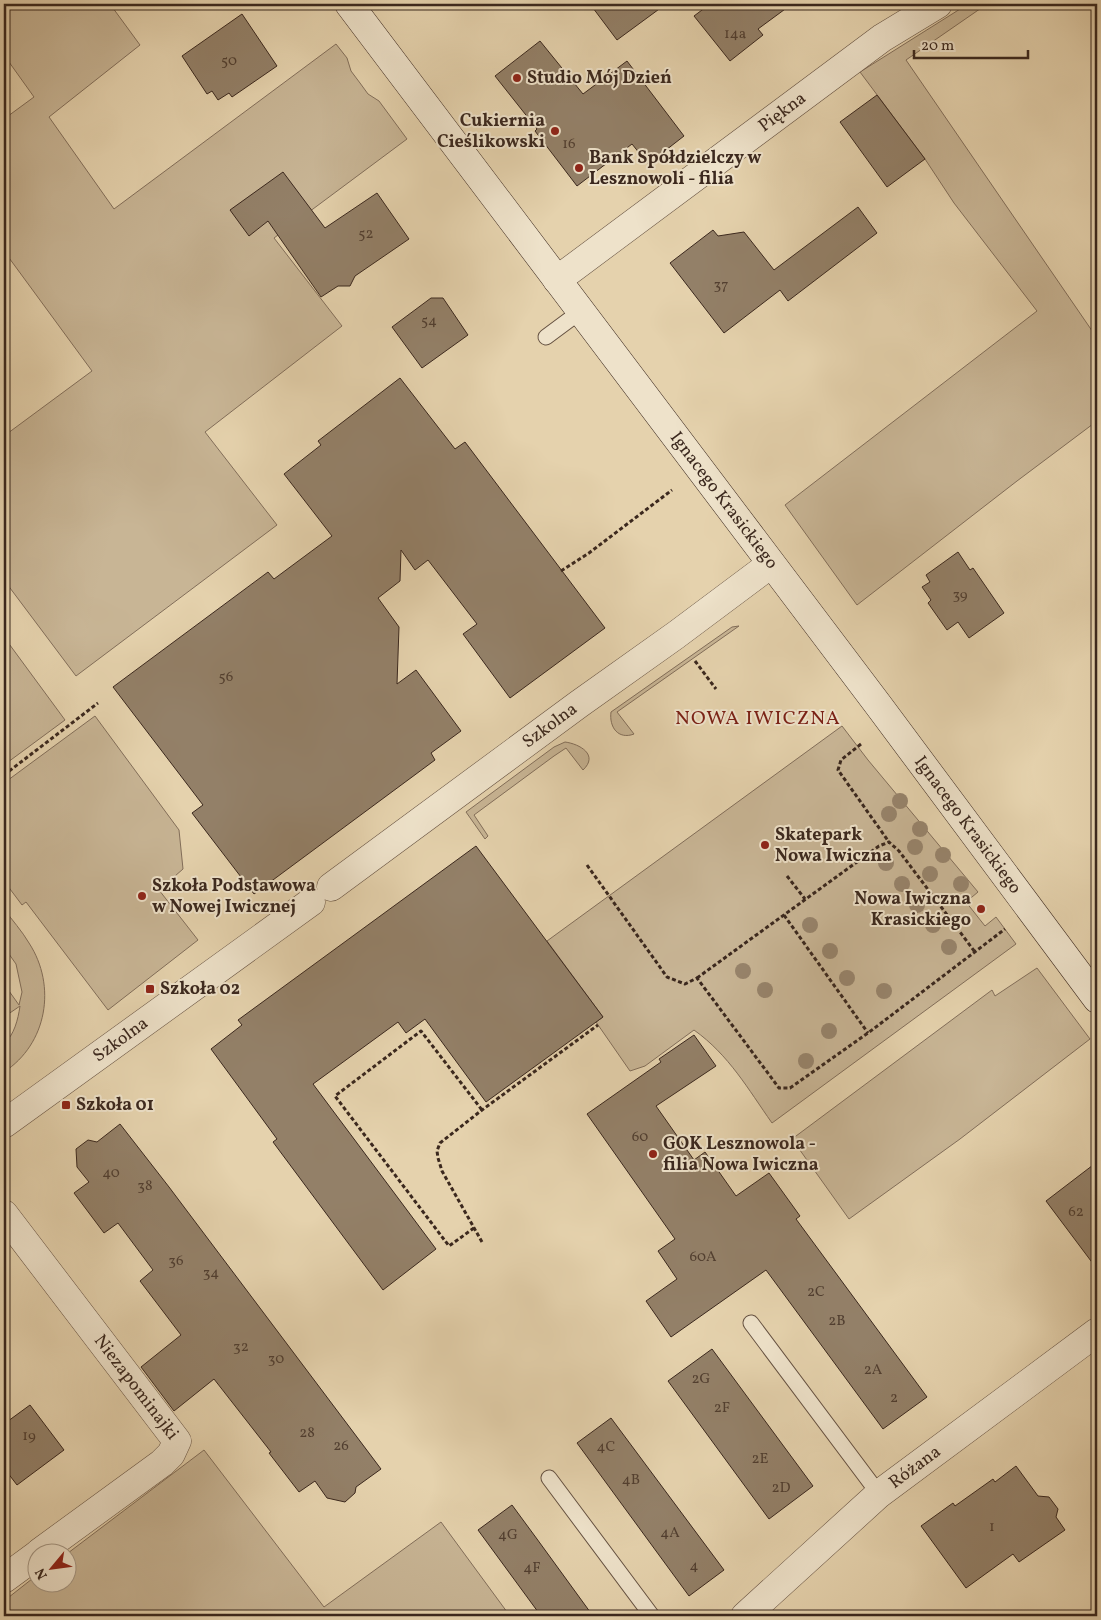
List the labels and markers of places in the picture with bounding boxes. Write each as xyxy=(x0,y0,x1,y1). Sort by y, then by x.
place label: Studio Mój Dzień xyxy=(527,66,672,91)
marker: Studio Mój Dzień xyxy=(511,72,523,84)
place label: Cukiernia Cieślikowski xyxy=(437,109,545,155)
marker: Cukiernia Cieślikowski xyxy=(549,125,561,137)
place label: Bank Spółdzielczy w Lesznowoli - filia xyxy=(589,146,761,192)
marker: Bank Spółdzielczy w Lesznowoli - filia xyxy=(573,162,585,174)
place label: Skatepark Nowa Iwiczna xyxy=(775,823,892,869)
marker: Skatepark Nowa Iwiczna xyxy=(759,839,771,851)
place label: Szkoła Podstawowa w Nowej Iwicznej xyxy=(152,874,316,920)
place label: Nowa Iwiczna Krasickiego xyxy=(854,887,971,933)
marker: Szkoła Podstawowa w Nowej Iwicznej xyxy=(136,890,148,902)
marker: Nowa Iwiczna Krasickiego xyxy=(975,903,987,915)
place label: Szkoła 02 xyxy=(160,977,240,1002)
marker: Szkoła 02 xyxy=(144,983,156,995)
place label: Szkoła 01 xyxy=(76,1093,154,1118)
marker: Szkoła 01 xyxy=(60,1099,72,1111)
place label: GOK Lesznowola - filia Nowa Iwiczna xyxy=(663,1132,819,1178)
marker: GOK Lesznowola - filia Nowa Iwiczna xyxy=(647,1148,659,1160)

